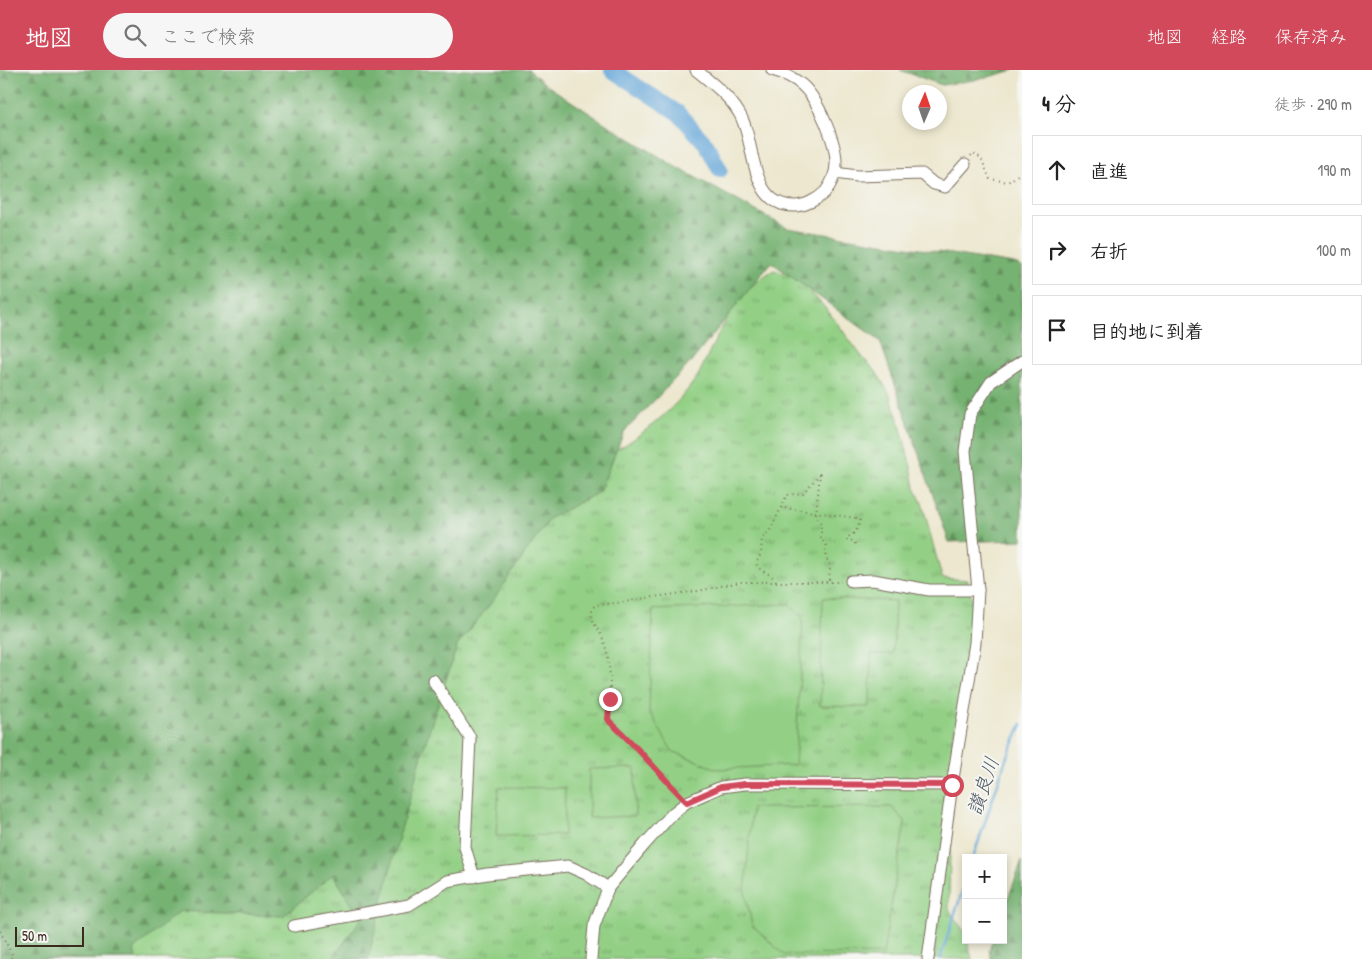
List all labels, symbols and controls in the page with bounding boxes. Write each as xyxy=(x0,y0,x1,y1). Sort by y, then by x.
search box xyxy=(103,13,453,58)
text: 地図 xyxy=(25,21,73,53)
icon: search xyxy=(121,21,149,49)
text: ここで検索 xyxy=(161,23,256,49)
text: 地図 xyxy=(1147,24,1183,49)
text: 経路 xyxy=(1211,24,1247,49)
text: 保存済み xyxy=(1275,24,1347,49)
north arrow xyxy=(902,85,947,130)
text: 4 分 xyxy=(1042,89,1076,118)
text: 徒歩 · 290 m xyxy=(1274,93,1352,115)
icon: ahead xyxy=(1043,156,1071,184)
text: 直進 xyxy=(1090,158,1128,184)
text: 190 m xyxy=(1318,159,1351,181)
icon: right xyxy=(1043,236,1071,264)
text: 右折 xyxy=(1090,238,1128,264)
text: 100 m xyxy=(1316,239,1351,261)
icon: arrive xyxy=(1043,316,1071,344)
text: 目的地に到着 xyxy=(1090,318,1204,344)
route end xyxy=(599,688,622,711)
water label: 讃良川 xyxy=(960,753,1005,819)
route start xyxy=(941,774,964,797)
map controls xyxy=(962,854,1007,944)
button: + xyxy=(962,854,1007,899)
button: − xyxy=(962,899,1007,944)
scale bar xyxy=(15,924,84,947)
text: 50 m xyxy=(22,926,47,945)

